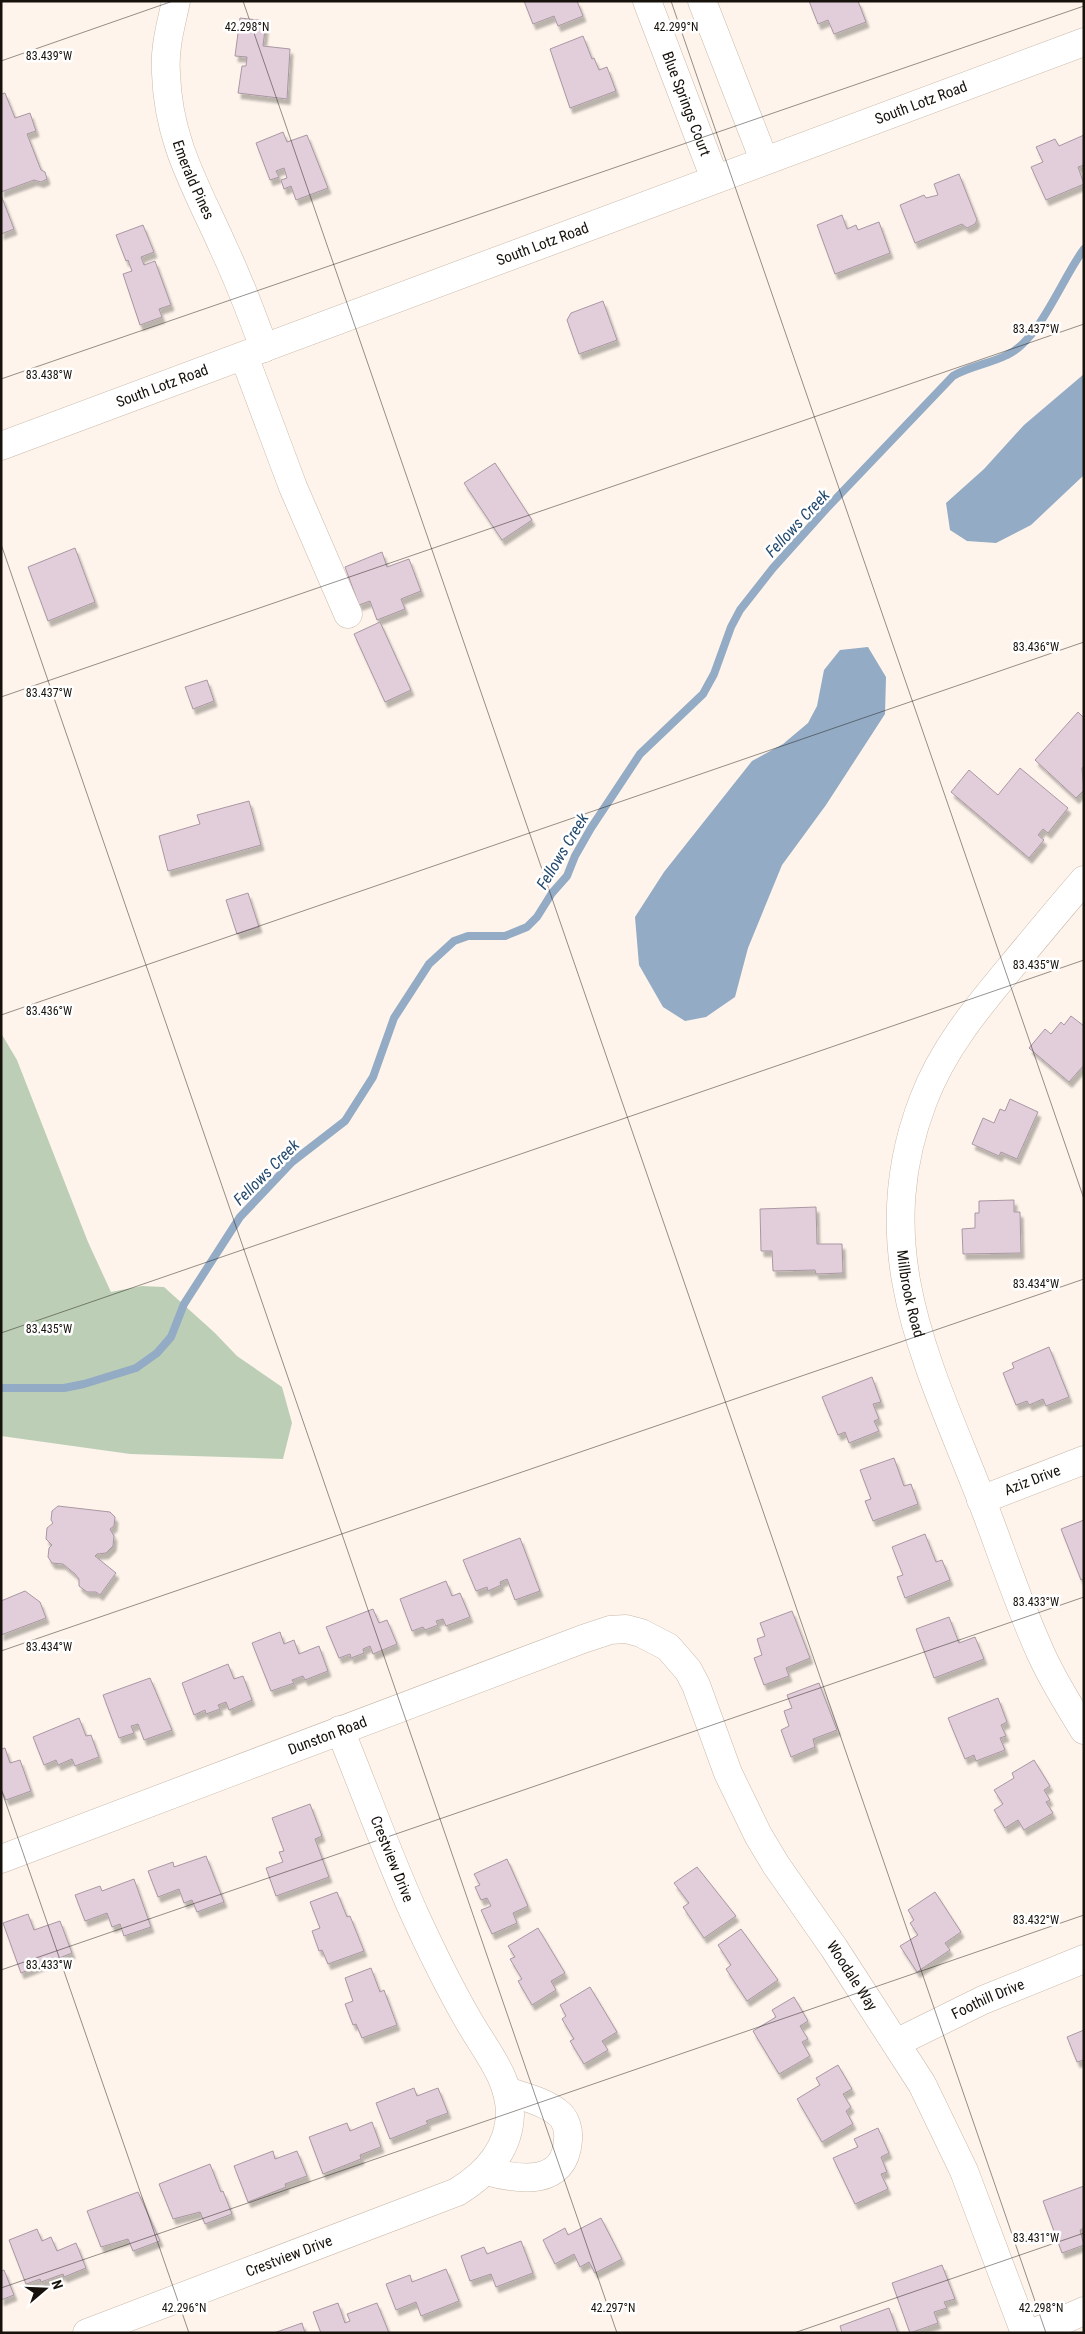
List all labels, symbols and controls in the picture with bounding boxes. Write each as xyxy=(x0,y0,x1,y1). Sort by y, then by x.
text: 42.298°N xyxy=(225,20,269,34)
text: 42.299°N xyxy=(654,20,698,34)
text: 83.439°W xyxy=(26,49,72,63)
street label: Blue Springs Court xyxy=(658,49,714,158)
street label: South Lotz Road xyxy=(872,77,970,128)
street label: Emerald Pines xyxy=(169,138,218,222)
street label: South Lotz Road xyxy=(494,219,591,269)
text: 83.437°W xyxy=(1013,322,1059,336)
street label: South Lotz Road xyxy=(114,360,211,411)
text: 83.438°W xyxy=(26,368,72,382)
water label: Fellows Creek xyxy=(761,485,834,561)
text: 83.436°W xyxy=(1013,640,1059,654)
text: 83.437°W xyxy=(26,686,72,700)
water label: Fellows Creek xyxy=(532,809,593,893)
text: 83.435°W xyxy=(1013,958,1059,972)
text: 83.436°W xyxy=(26,1004,72,1018)
water label: Fellows Creek xyxy=(230,1135,304,1209)
street label: Millbrook Road xyxy=(893,1249,928,1340)
text: 83.434°W xyxy=(1013,1277,1059,1291)
text: 83.435°W xyxy=(26,1322,72,1336)
street label: Aziz Drive xyxy=(1002,1461,1063,1499)
text: 83.433°W xyxy=(1013,1595,1059,1609)
text: 83.434°W xyxy=(26,1640,72,1654)
street label: Dunston Road xyxy=(286,1713,369,1759)
street label: Crestview Drive xyxy=(367,1813,417,1905)
text: 83.432°W xyxy=(1013,1913,1059,1927)
street label: Woodale Way xyxy=(823,1937,881,2014)
text: 83.433°W xyxy=(26,1958,72,1972)
street label: Foothill Drive xyxy=(949,1975,1027,2023)
street label: Crestview Drive xyxy=(243,2231,335,2281)
text: 83.431°W xyxy=(1013,2231,1059,2245)
north arrow xyxy=(20,2264,70,2314)
text: N xyxy=(48,2278,66,2291)
text: 42.296°N xyxy=(162,2301,206,2315)
text: 42.297°N xyxy=(591,2301,635,2315)
text: 42.298°N xyxy=(1019,2301,1063,2315)

